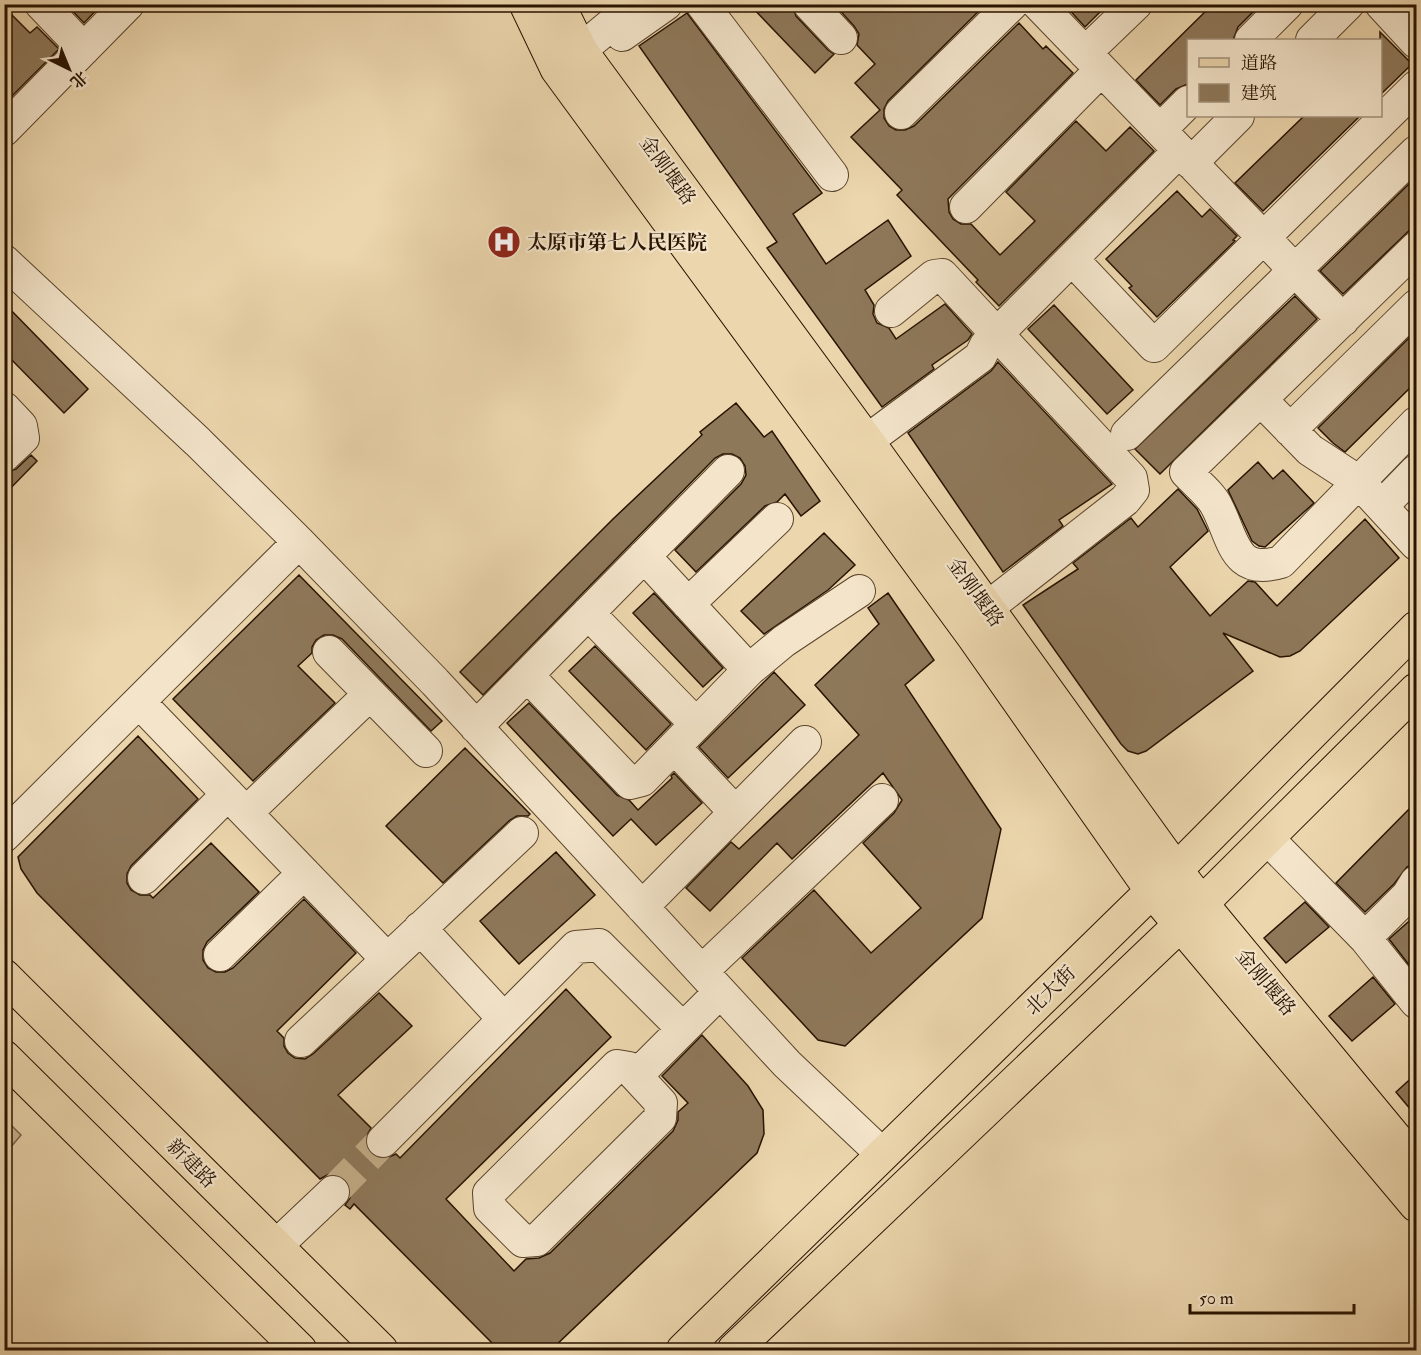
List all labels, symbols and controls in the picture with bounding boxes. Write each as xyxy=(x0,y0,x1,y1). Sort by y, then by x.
north arrow xyxy=(39,39,99,99)
legend xyxy=(1187,39,1382,117)
text: 道路 xyxy=(1241,52,1277,75)
text: 北 xyxy=(66,66,91,92)
text: 建筑 xyxy=(1241,82,1277,105)
street label: 金刚堰路 xyxy=(634,131,701,210)
hospital icon: 太原市第七人民医院 xyxy=(486,224,522,260)
place label: 太原市第七人民医院 xyxy=(527,230,707,255)
street label: 金刚堰路 xyxy=(942,553,1009,632)
street label: 金刚堰路 xyxy=(1230,944,1301,1021)
street label: 北大街 xyxy=(1020,961,1081,1020)
street label: 新建路 xyxy=(162,1133,222,1193)
scale bar xyxy=(1190,1277,1354,1315)
text: 50 m xyxy=(1199,1287,1234,1310)

